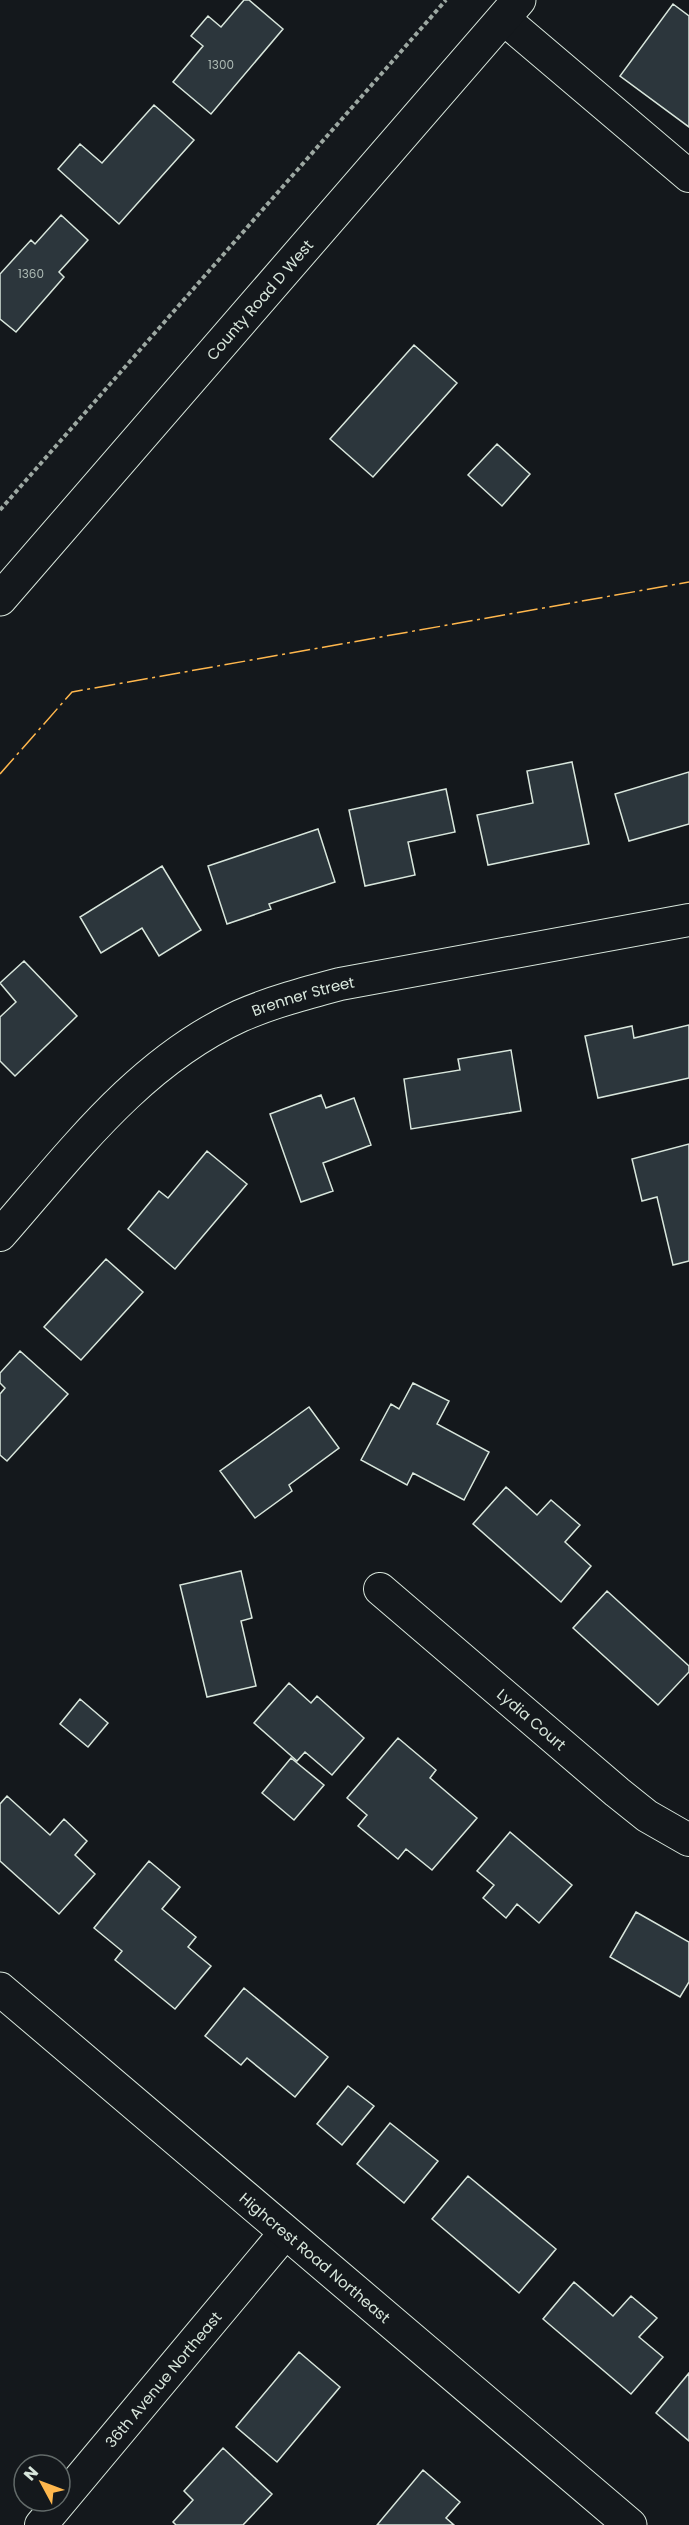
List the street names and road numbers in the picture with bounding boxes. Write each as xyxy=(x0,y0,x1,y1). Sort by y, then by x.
street label: County Road D West xyxy=(201,235,317,365)
street label: Brenner Street xyxy=(248,971,356,1021)
street label: Lydia Court xyxy=(493,1684,571,1755)
street label: Highcrest Road Northeast xyxy=(235,2187,395,2327)
street label: 36th Avenue Northeast xyxy=(100,2307,226,2452)

